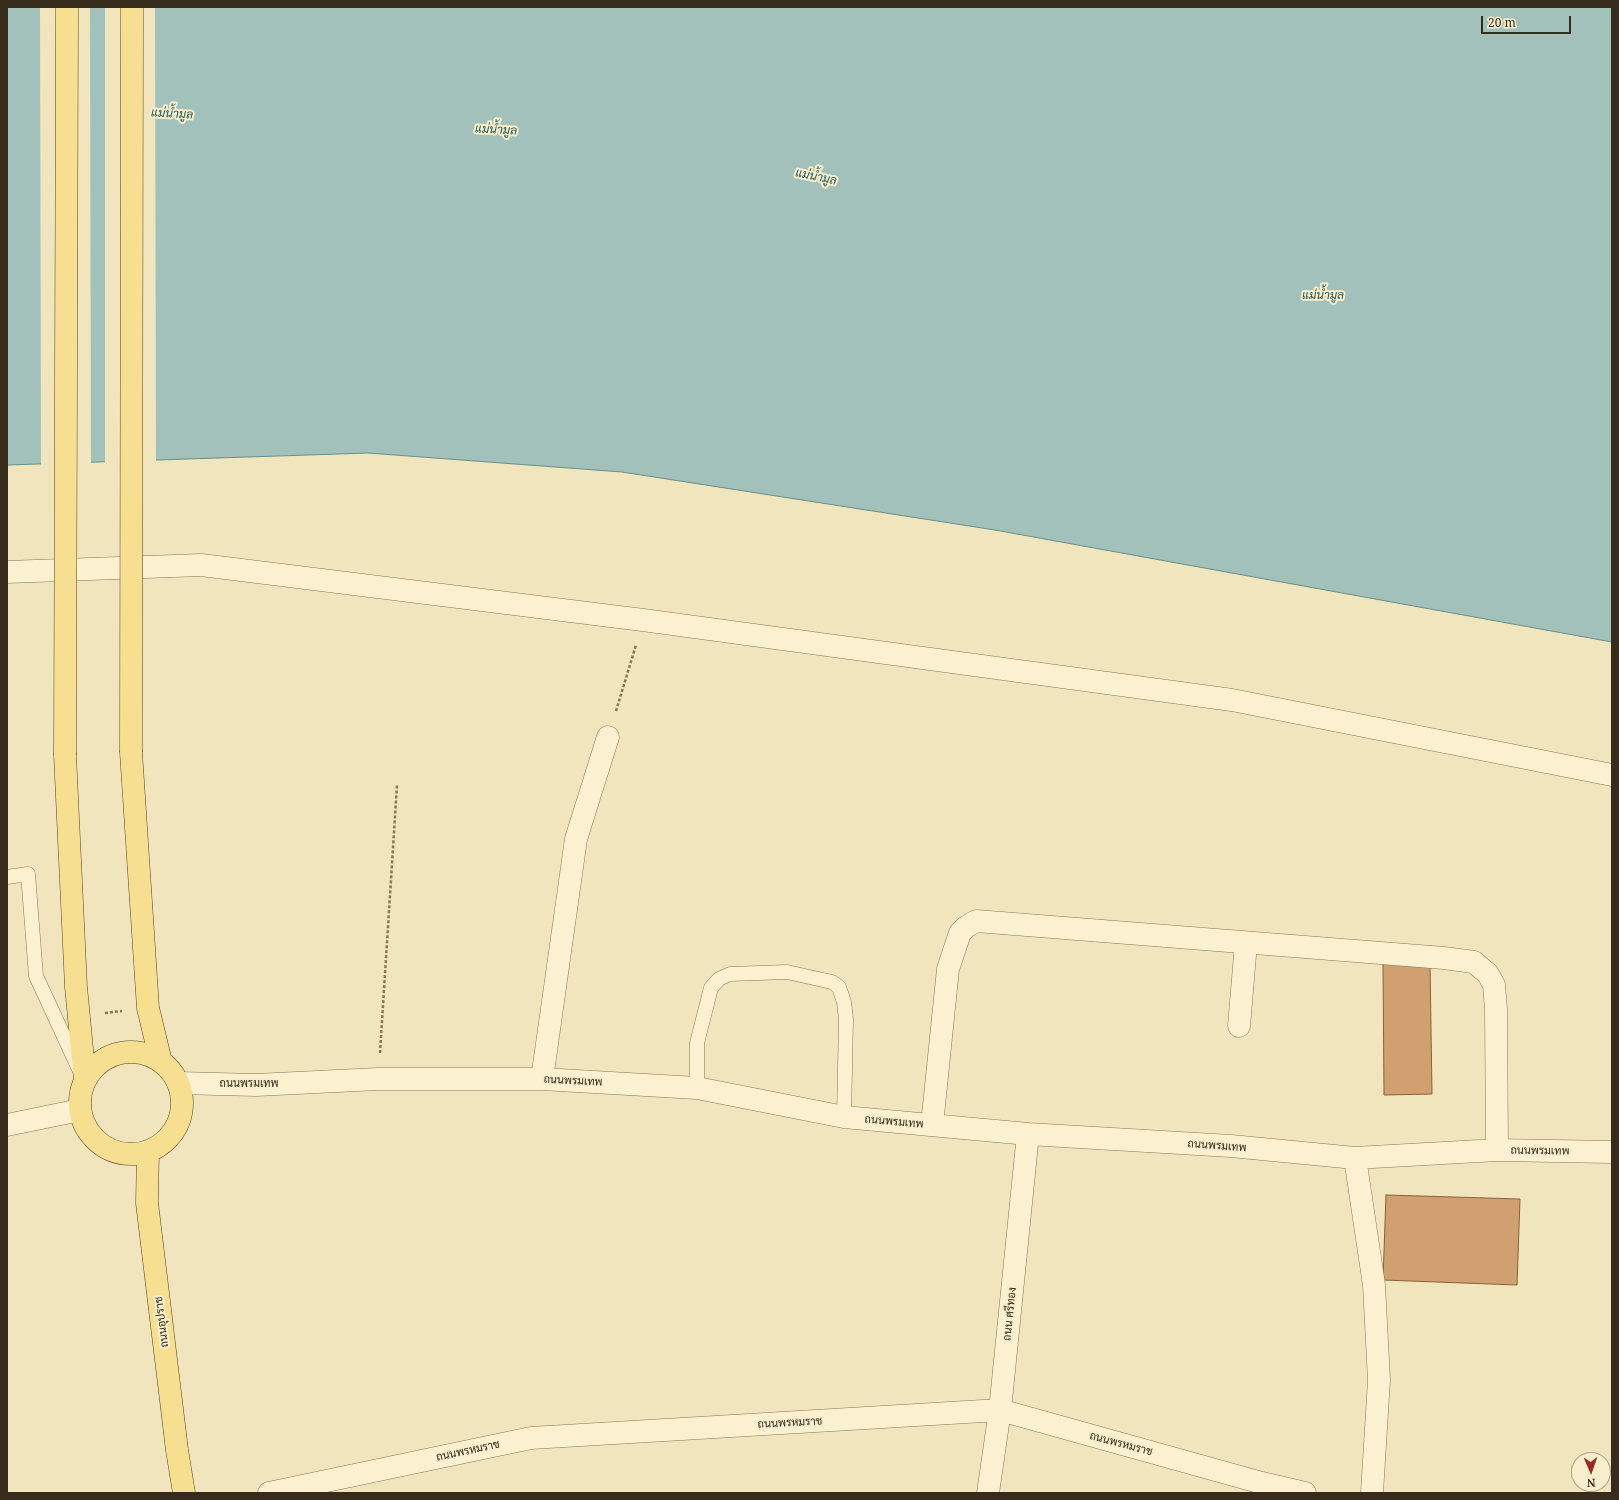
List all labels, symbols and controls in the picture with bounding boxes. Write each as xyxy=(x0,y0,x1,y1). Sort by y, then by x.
scale bar xyxy=(1483,8,1573,34)
text: 20 m xyxy=(1488,14,1516,31)
water label: แม่น้ำมูล xyxy=(151,106,193,122)
water label: แม่น้ำมูล xyxy=(475,122,517,138)
water label: แม่น้ำมูล xyxy=(794,166,838,188)
water label: แม่น้ำมูล xyxy=(1302,289,1344,303)
street label: ถนนพรมเทพ xyxy=(543,1073,603,1089)
street label: ถนนพรมเทพ xyxy=(220,1077,278,1091)
street label: ถนนพรมเทพ xyxy=(864,1113,924,1131)
street label: ถนนพรมเทพ xyxy=(1187,1137,1247,1155)
street label: ถนนพรมเทพ xyxy=(1510,1144,1570,1158)
street label: ถนน ศรีทอง xyxy=(1001,1287,1019,1341)
street label: ถนนอุปราช xyxy=(152,1296,172,1348)
street label: ถนนพรหมราช xyxy=(757,1415,823,1431)
street label: ถนนพรหมราช xyxy=(1088,1429,1154,1459)
street label: ถนนพรหมราช xyxy=(435,1438,501,1464)
north arrow xyxy=(1571,1452,1611,1492)
text: N xyxy=(1587,1476,1596,1491)

